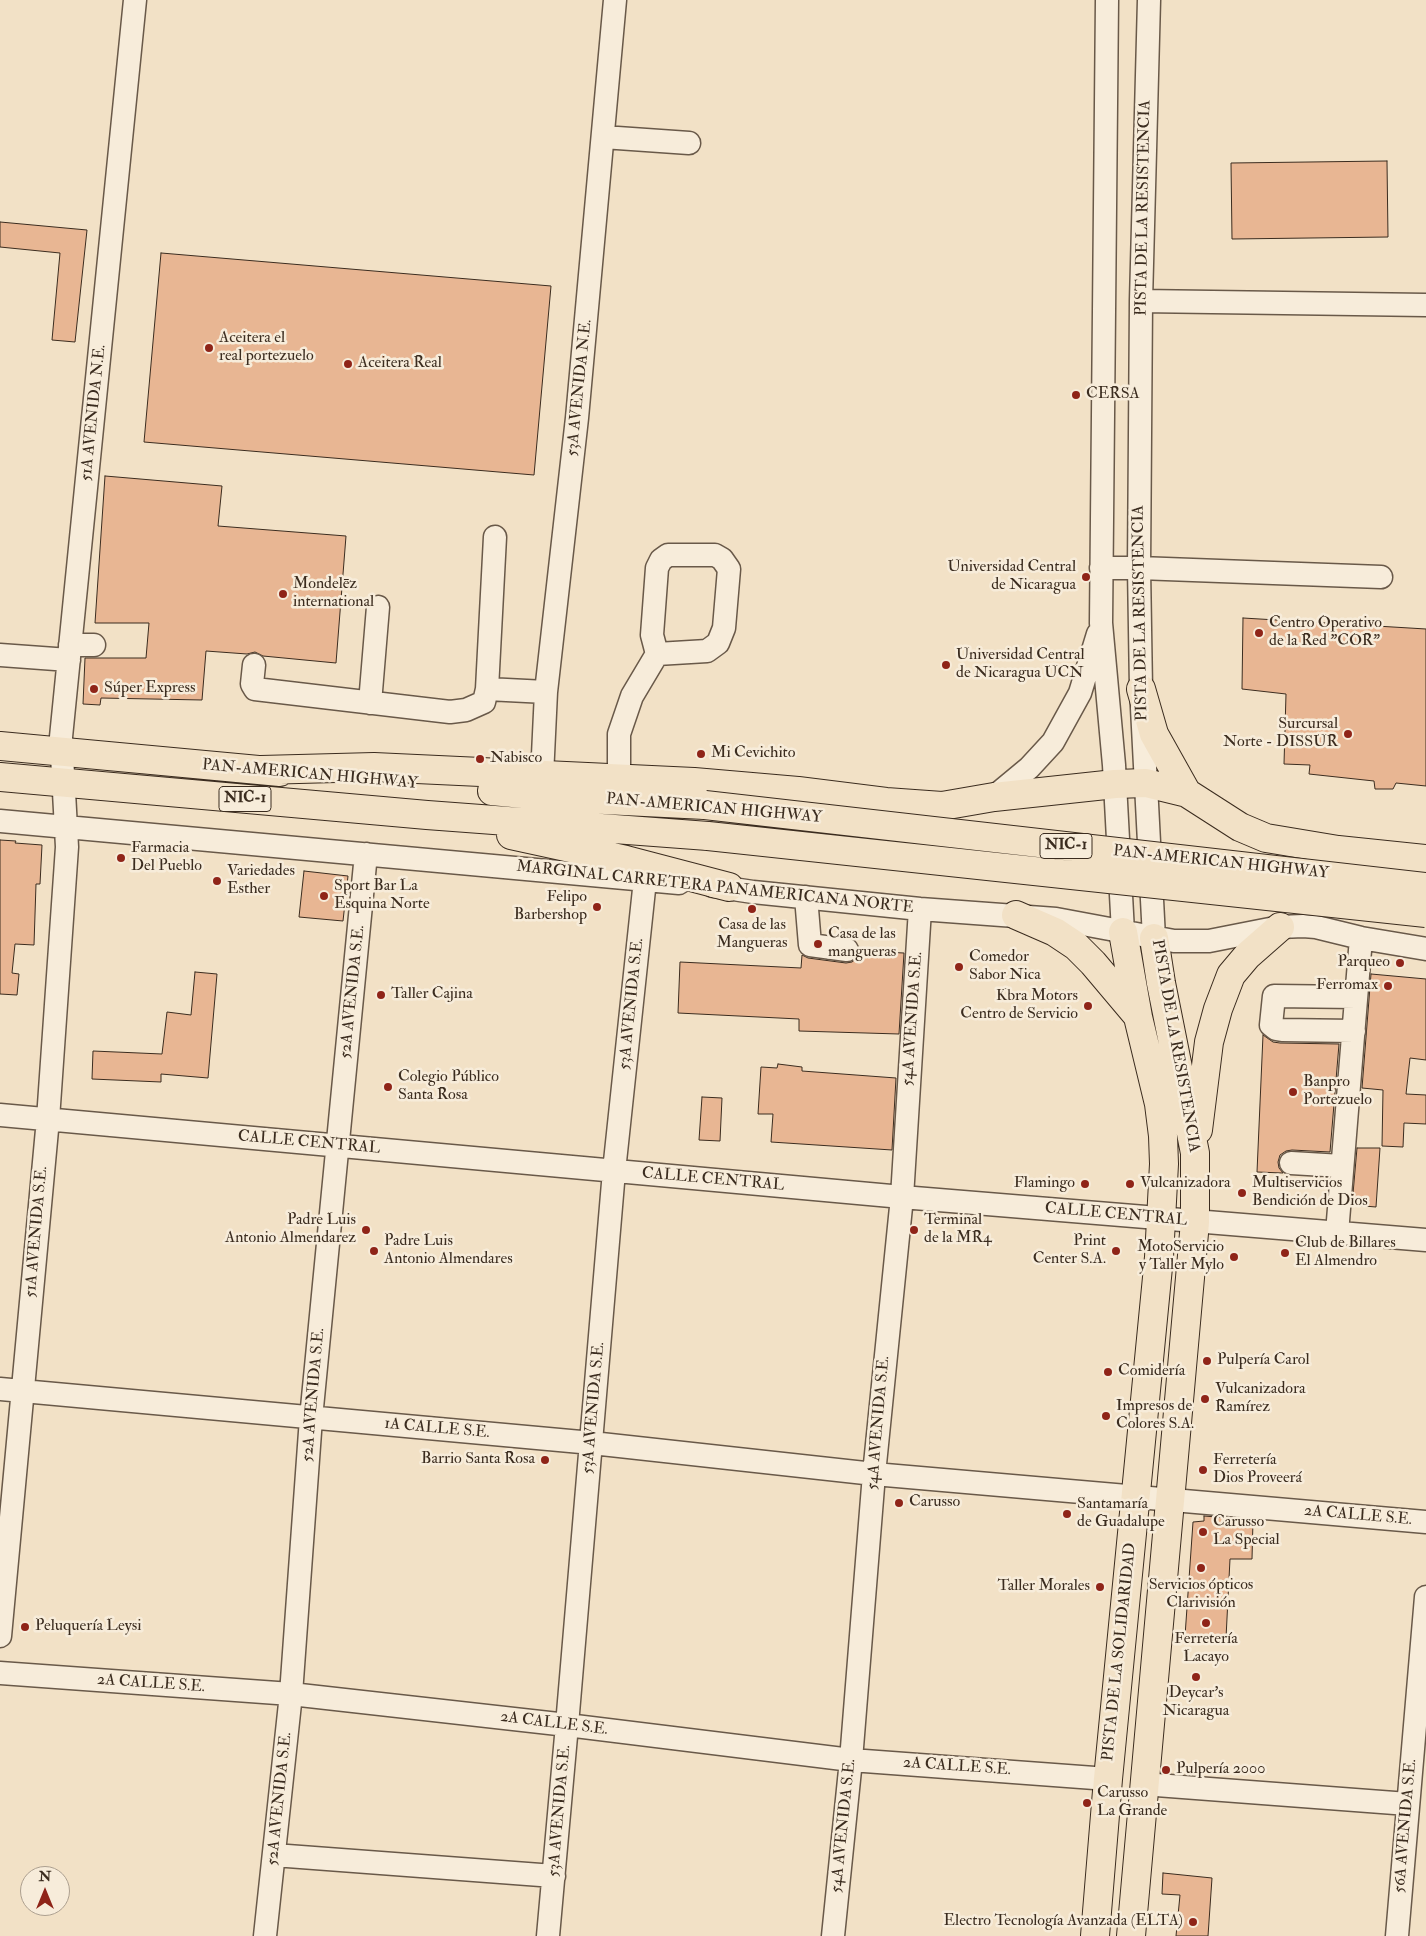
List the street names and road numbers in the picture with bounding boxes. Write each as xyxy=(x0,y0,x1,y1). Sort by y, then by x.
street label: PISTA DE LA RESISTENCIA xyxy=(1133,100,1155,316)
street label: 53A AVENIDA N.E. xyxy=(563,319,597,457)
street label: 51A AVENIDA N.E. xyxy=(77,344,111,482)
street label: PISTA DE LA RESISTENCIA xyxy=(1130,505,1152,721)
street label: PAN-AMERICAN HIGHWAY xyxy=(201,756,419,794)
road number: NIC-1 xyxy=(219,786,271,812)
street label: PAN-AMERICAN HIGHWAY xyxy=(605,790,823,828)
road number: NIC-1 xyxy=(1040,834,1092,858)
street label: PAN-AMERICAN HIGHWAY xyxy=(1112,842,1330,884)
street label: MARGINAL CARRETERA PANAMERICANA NORTE xyxy=(515,858,915,918)
street label: 52A AVENIDA S.E. xyxy=(336,924,370,1060)
street label: 53A AVENIDA S.E. xyxy=(616,937,648,1071)
street label: PISTA DE LA RESISTENCIA xyxy=(1147,938,1203,1154)
street label: 54A AVENIDA S.E. xyxy=(899,951,927,1087)
street label: CALLE CENTRAL xyxy=(237,1127,381,1159)
street label: CALLE CENTRAL xyxy=(641,1164,785,1196)
street label: 51A AVENIDA S.E. xyxy=(22,1165,52,1299)
street label: CALLE CENTRAL xyxy=(1044,1199,1188,1231)
street label: 52A AVENIDA S.E. xyxy=(299,1327,329,1463)
street label: 53A AVENIDA S.E. xyxy=(579,1341,609,1475)
street label: 54A AVENIDA S.E. xyxy=(864,1355,894,1491)
street label: 1A CALLE S.E. xyxy=(384,1415,490,1443)
street label: 2A CALLE S.E. xyxy=(1303,1502,1413,1530)
street label: PISTA DE LA SOLIDARIDAD xyxy=(1099,1542,1141,1762)
street label: 2A CALLE S.E. xyxy=(96,1671,206,1697)
street label: 2A CALLE S.E. xyxy=(499,1708,609,1740)
street label: 52A AVENIDA S.E. xyxy=(263,1731,297,1867)
street label: 53A AVENIDA S.E. xyxy=(545,1744,575,1878)
street label: 2A CALLE S.E. xyxy=(902,1754,1012,1780)
street label: 54A AVENIDA S.E. xyxy=(827,1758,861,1894)
street label: 56A AVENIDA S.E. xyxy=(1391,1758,1421,1894)

